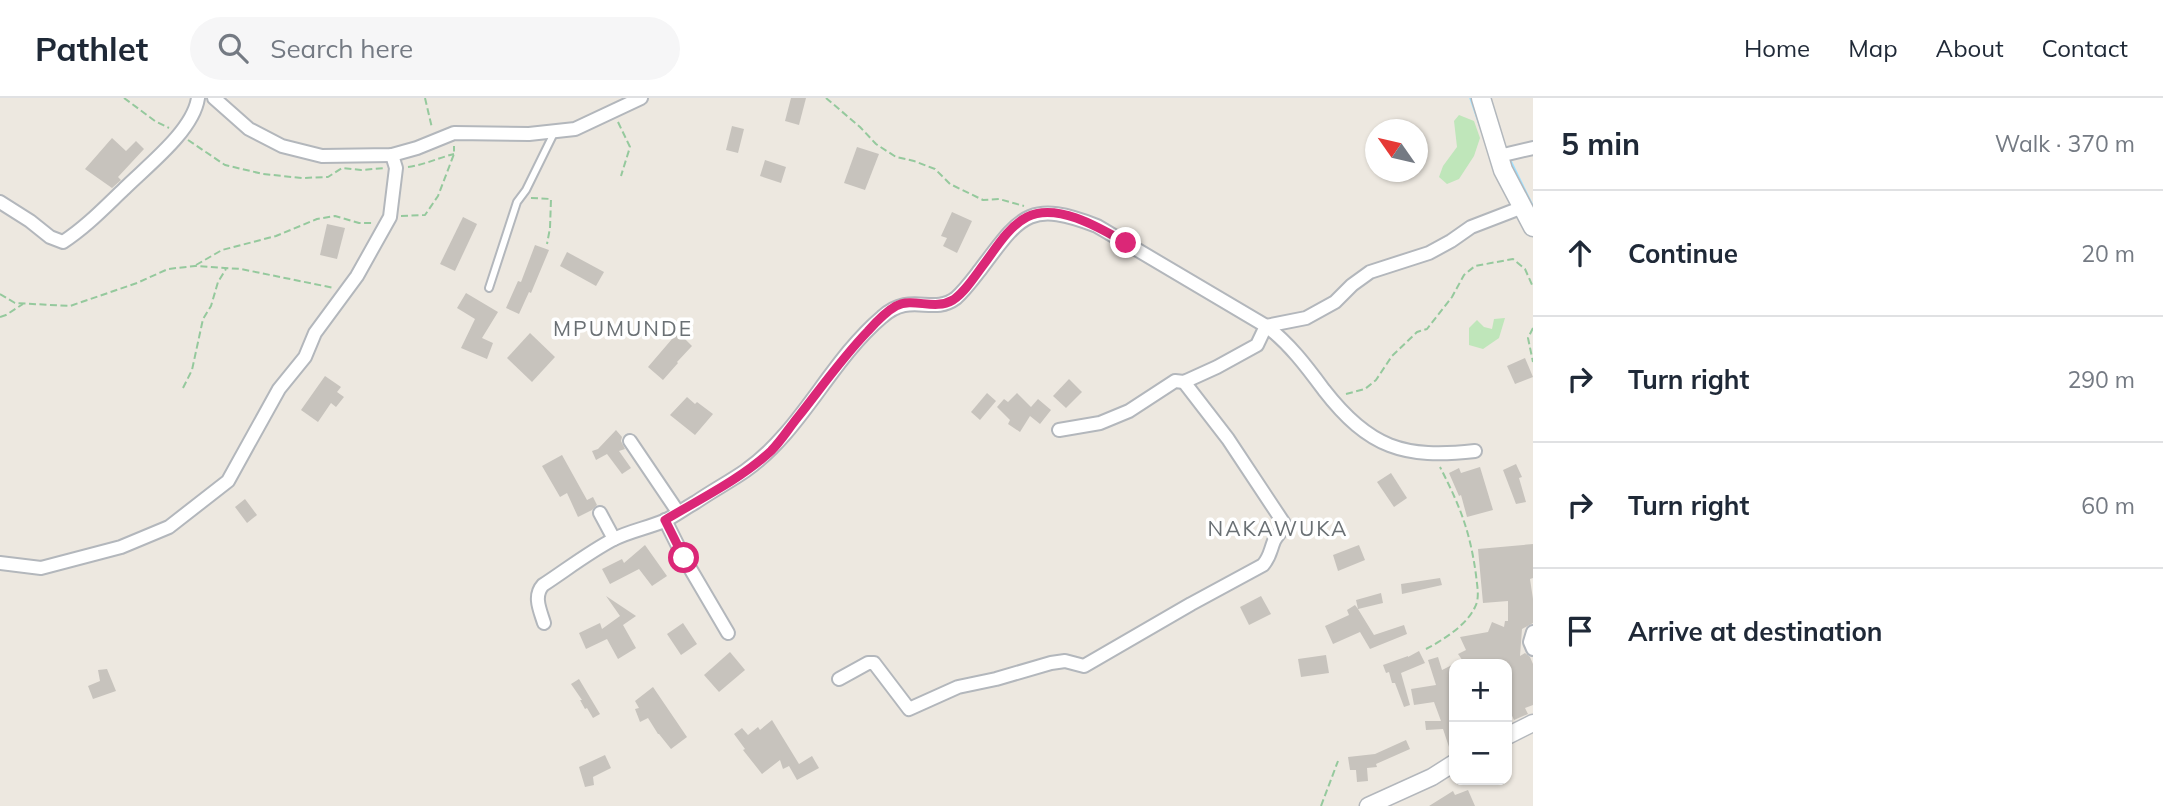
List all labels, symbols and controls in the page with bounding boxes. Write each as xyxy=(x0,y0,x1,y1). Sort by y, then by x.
search box xyxy=(190,17,680,80)
text: Pathlet xyxy=(35,28,148,69)
icon: search xyxy=(214,29,252,67)
text: Search here xyxy=(270,32,413,65)
text: Home xyxy=(1744,33,1810,63)
text: Map xyxy=(1848,33,1898,63)
text: About xyxy=(1936,33,2004,63)
text: Contact xyxy=(2042,33,2128,63)
north arrow xyxy=(1365,119,1428,182)
text: 5 min xyxy=(1561,125,1640,163)
text: Walk · 370 m xyxy=(1995,129,2135,158)
route end xyxy=(1110,227,1141,258)
icon: ahead xyxy=(1561,234,1599,272)
text: Continue xyxy=(1628,237,1738,270)
text: 20 m xyxy=(2081,239,2135,268)
district label: MPUMUNDE xyxy=(553,315,693,341)
icon: right xyxy=(1561,360,1599,398)
text: Turn right xyxy=(1628,363,1749,396)
text: 290 m xyxy=(2067,365,2135,394)
icon: right xyxy=(1561,486,1599,524)
text: Turn right xyxy=(1628,489,1749,522)
text: 60 m xyxy=(2081,491,2135,520)
district label: NAKAWUKA xyxy=(1208,515,1349,541)
route start xyxy=(668,542,699,573)
icon: arrive xyxy=(1561,612,1599,650)
text: Arrive at destination xyxy=(1628,615,1883,648)
map controls xyxy=(1449,659,1512,785)
button: + xyxy=(1449,659,1512,722)
button: − xyxy=(1449,722,1512,785)

